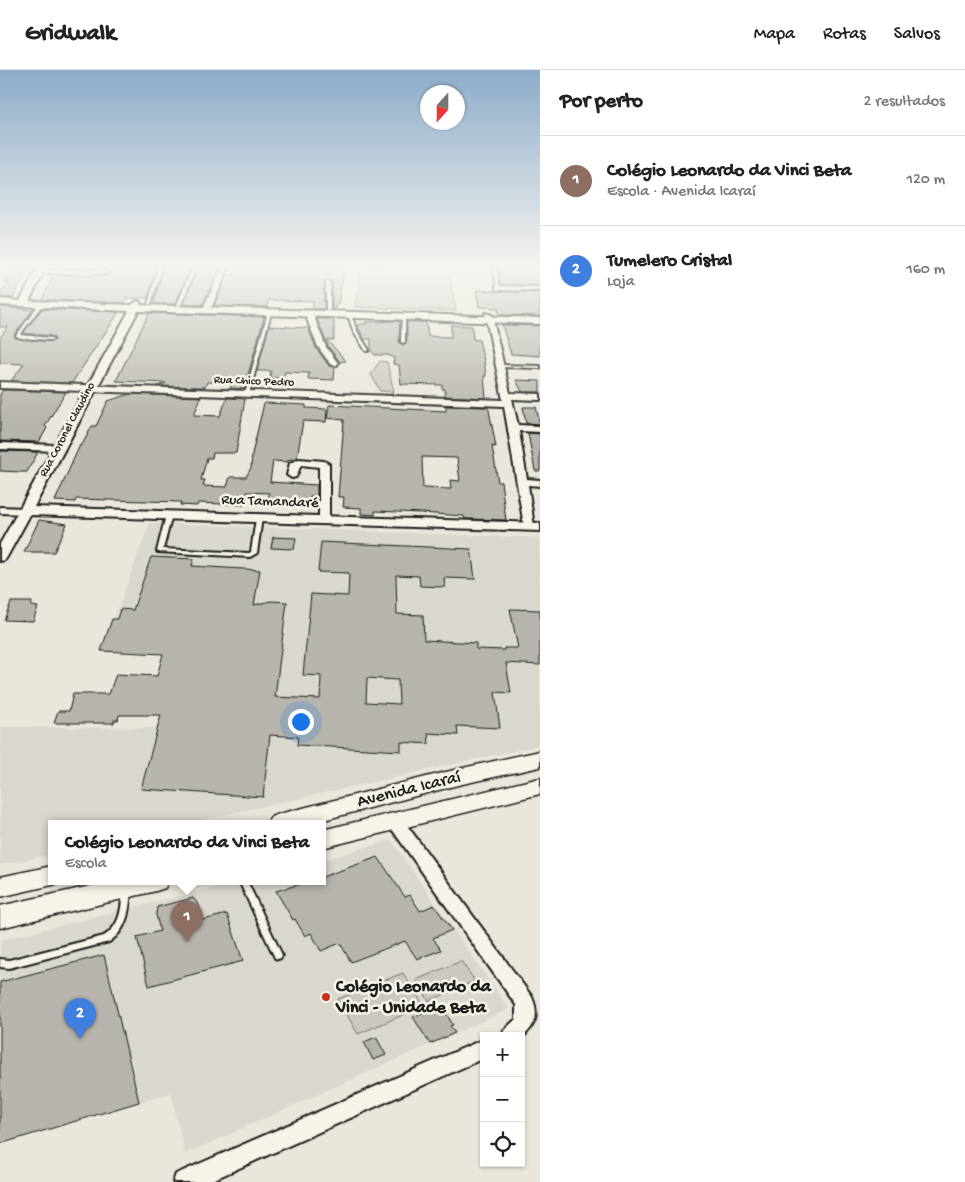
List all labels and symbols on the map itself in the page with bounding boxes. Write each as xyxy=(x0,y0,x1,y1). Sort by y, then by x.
north arrow xyxy=(420,85,465,130)
street label: Rua Chico Pedro xyxy=(214,374,294,390)
street label: Rua Coronel Claudino xyxy=(37,380,99,480)
street label: Rua Tamandaré xyxy=(221,491,319,513)
your location xyxy=(288,709,314,735)
street label: Avenida Icaraí xyxy=(355,767,464,813)
pin: 1 xyxy=(171,901,203,942)
place label: Colégio Leonardo da Vinci - Unidade Beta xyxy=(335,977,492,1019)
marker: Colégio Leonardo da Vinci - Unidade Beta xyxy=(320,991,332,1003)
pin: 2 xyxy=(64,998,96,1039)

